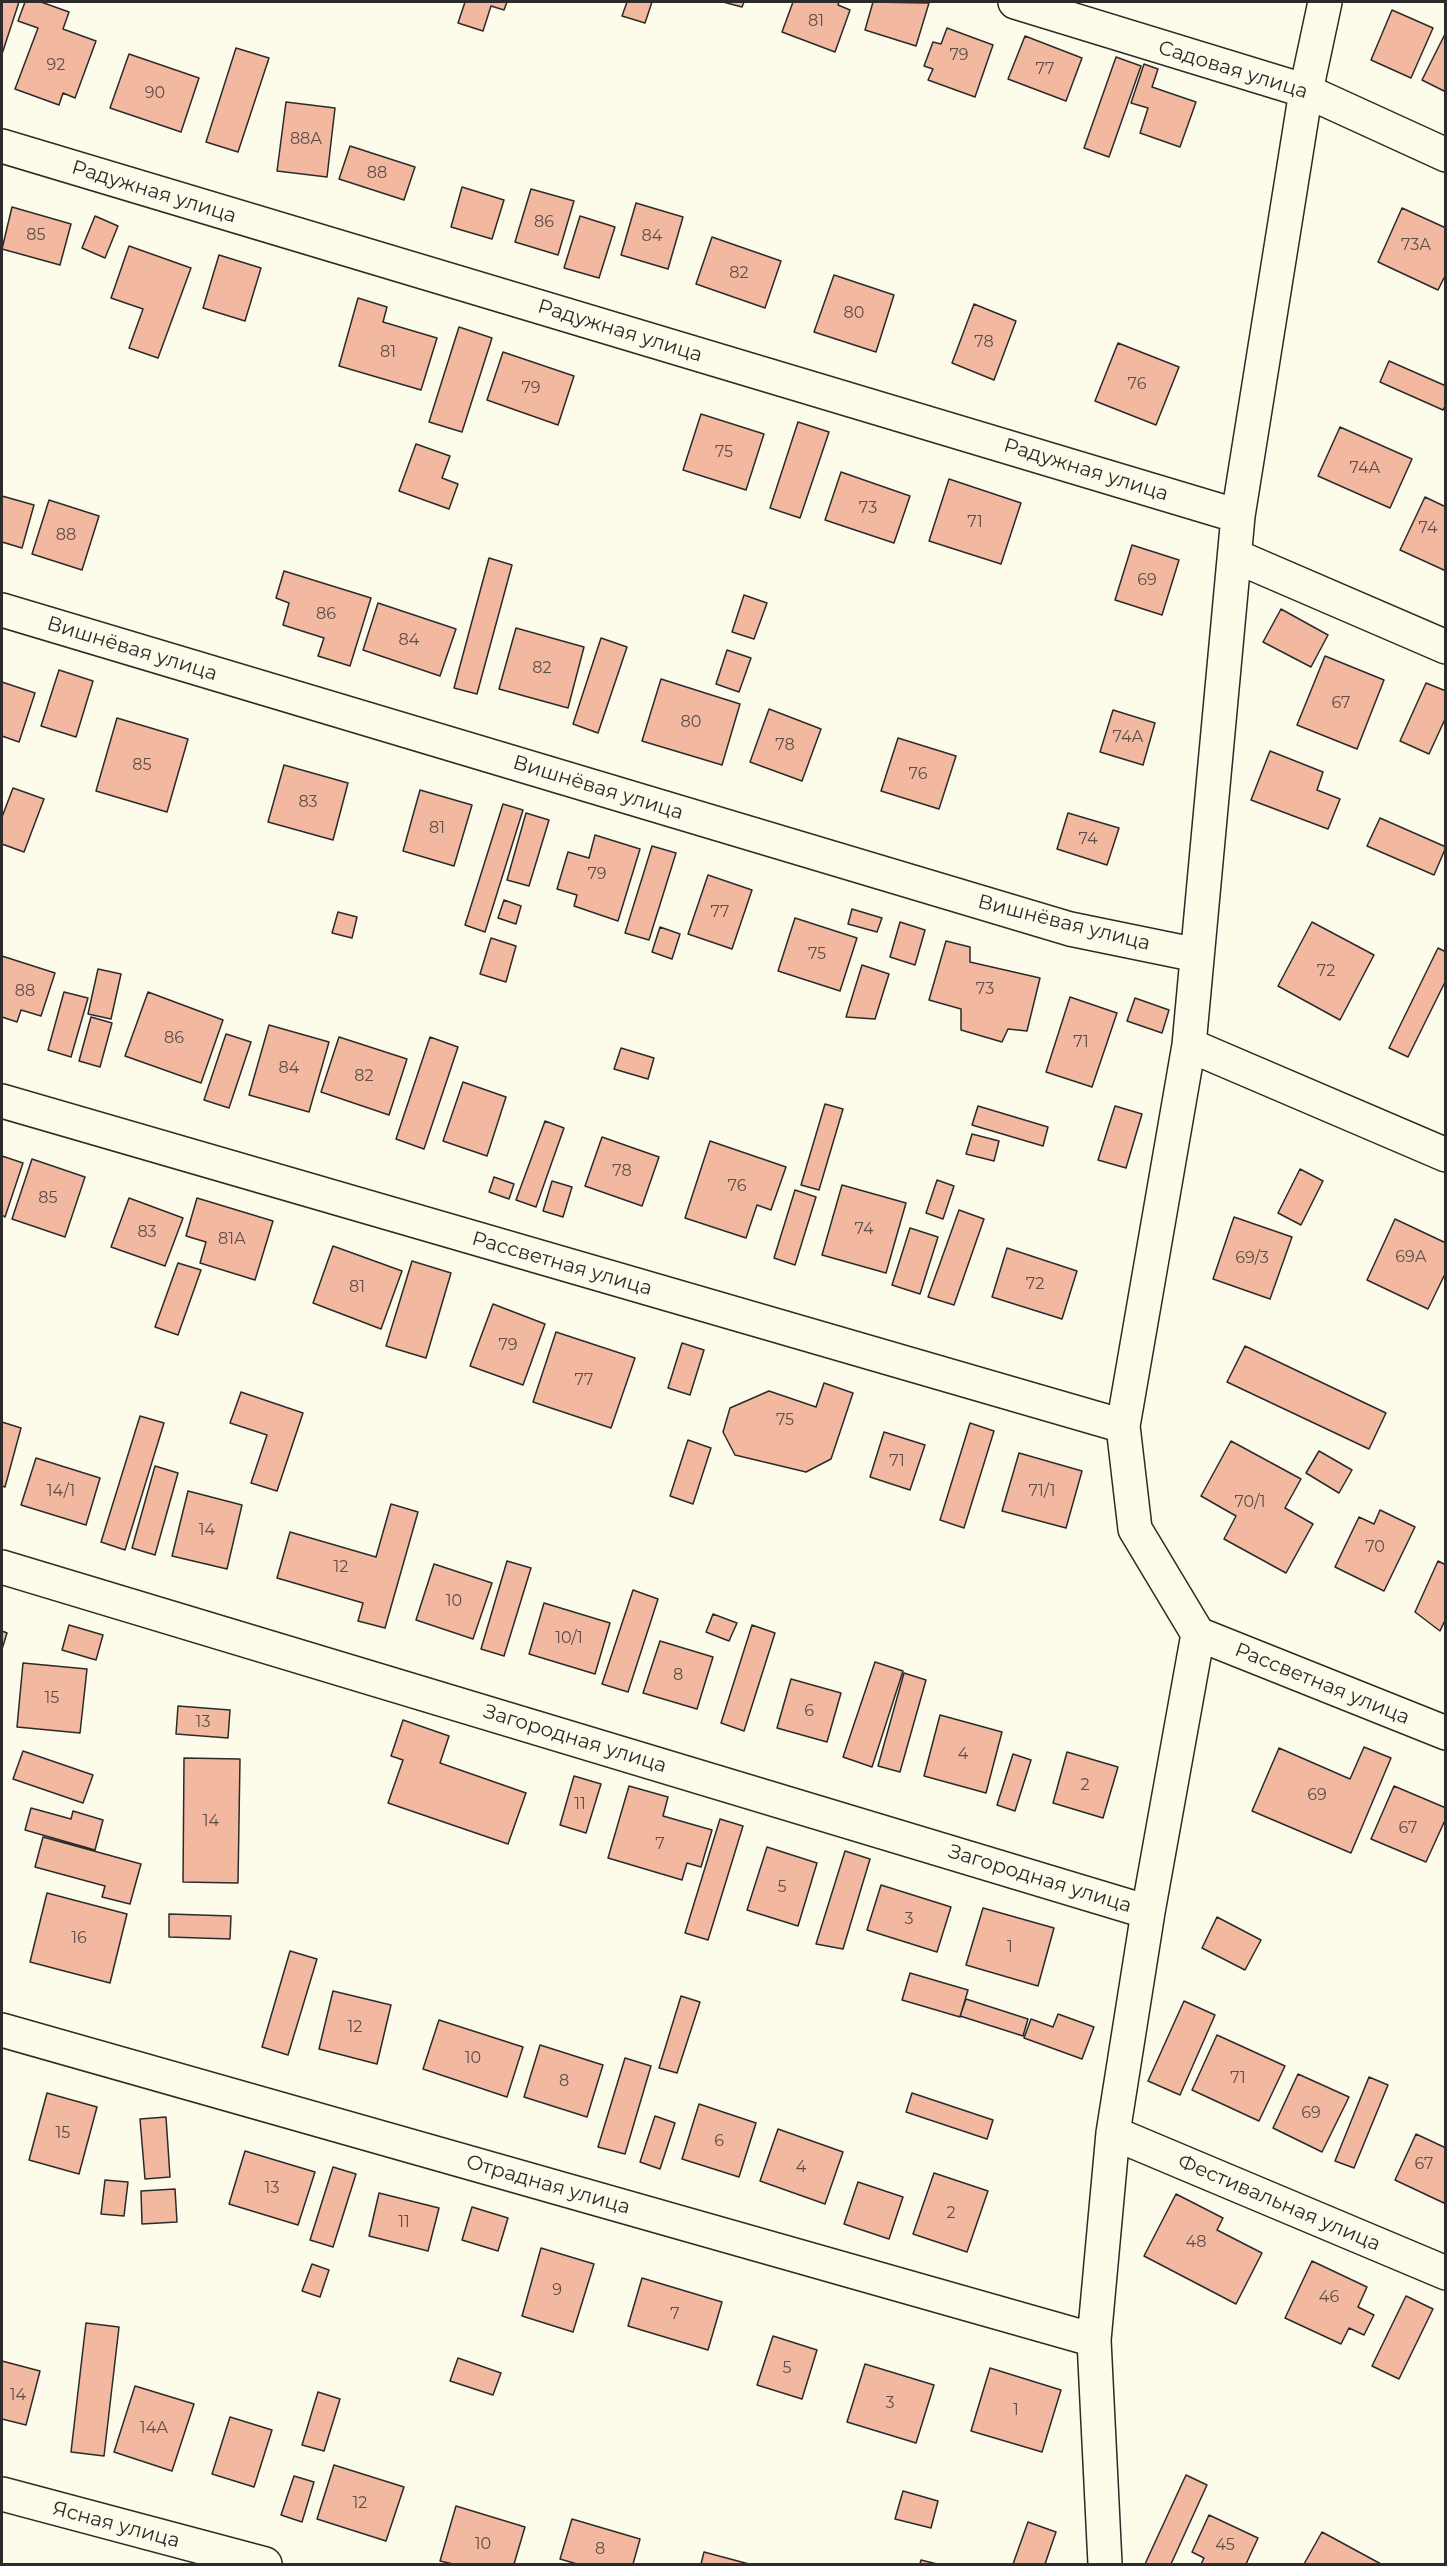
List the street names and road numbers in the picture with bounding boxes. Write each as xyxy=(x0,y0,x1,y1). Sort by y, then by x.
street label: Садовая улица xyxy=(1155,36,1311,104)
street label: Радужная улица xyxy=(69,156,239,228)
street label: Радужная улица xyxy=(535,295,705,367)
street label: Радужная улица xyxy=(1001,434,1171,506)
street label: Вишнёвая улица xyxy=(44,612,220,686)
street label: Вишнёвая улица xyxy=(510,751,686,825)
street label: Вишнёвая улица xyxy=(975,890,1153,956)
street label: Рассветная улица xyxy=(469,1227,655,1301)
street label: Рассветная улица xyxy=(1231,1638,1413,1730)
street label: Загородная улица xyxy=(481,1700,669,1778)
street label: Загородная улица xyxy=(946,1840,1134,1918)
street label: Фестивальная улица xyxy=(1174,2149,1384,2257)
street label: Отрадная улица xyxy=(463,2150,633,2220)
street label: Ясная улица xyxy=(50,2496,182,2554)

